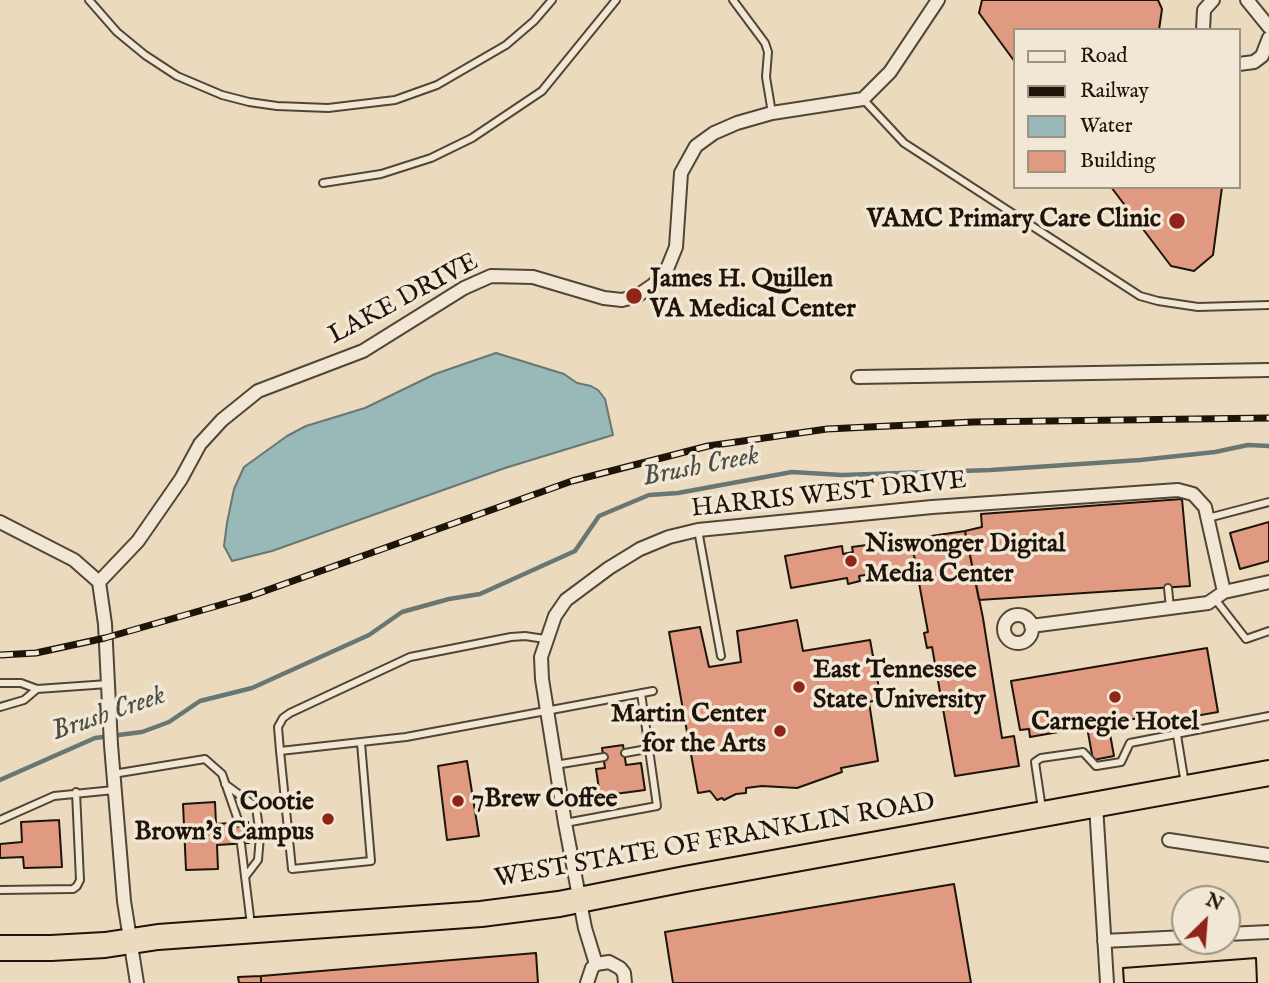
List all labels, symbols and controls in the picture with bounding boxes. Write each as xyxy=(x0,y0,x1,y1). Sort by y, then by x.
legend xyxy=(1014,28,1241,189)
text: Road xyxy=(1080,43,1127,70)
text: Railway xyxy=(1080,78,1149,105)
text: Water xyxy=(1080,113,1132,140)
text: Building xyxy=(1080,148,1155,175)
place label: VAMC Primary Care Clinic xyxy=(867,205,1161,237)
marker: VAMC Primary Care Clinic xyxy=(1167,211,1187,231)
street label: LAKE DRIVE xyxy=(324,248,484,352)
place label: James H. Quillen VA Medical Center xyxy=(650,265,856,326)
marker: James H. Quillen VA Medical Center xyxy=(624,286,644,306)
water label: Brush Creek xyxy=(640,440,762,496)
street label: HARRIS WEST DRIVE xyxy=(690,466,968,526)
place label: Niswonger Digital Media Center xyxy=(865,530,1065,592)
marker: Niswonger Digital Media Center xyxy=(843,553,859,569)
place label: East Tennessee State University xyxy=(813,656,986,718)
marker: East Tennessee State University xyxy=(791,679,807,695)
water label: Brush Creek xyxy=(48,680,170,750)
marker: Carnegie Hotel xyxy=(1107,689,1123,705)
place label: Martin Center for the Arts xyxy=(611,700,766,762)
place label: Carnegie Hotel xyxy=(1031,708,1199,740)
marker: Martin Center for the Arts xyxy=(772,723,788,739)
place label: 7Brew Coffee xyxy=(472,785,618,817)
place label: Cootie Brown's Campus xyxy=(134,788,314,850)
street label: WEST STATE OF FRANKLIN ROAD xyxy=(492,788,938,896)
marker: 7Brew Coffee xyxy=(450,793,466,809)
marker: Cootie Brown's Campus xyxy=(320,811,336,827)
north arrow xyxy=(1171,885,1241,955)
text: N xyxy=(1201,888,1227,917)

